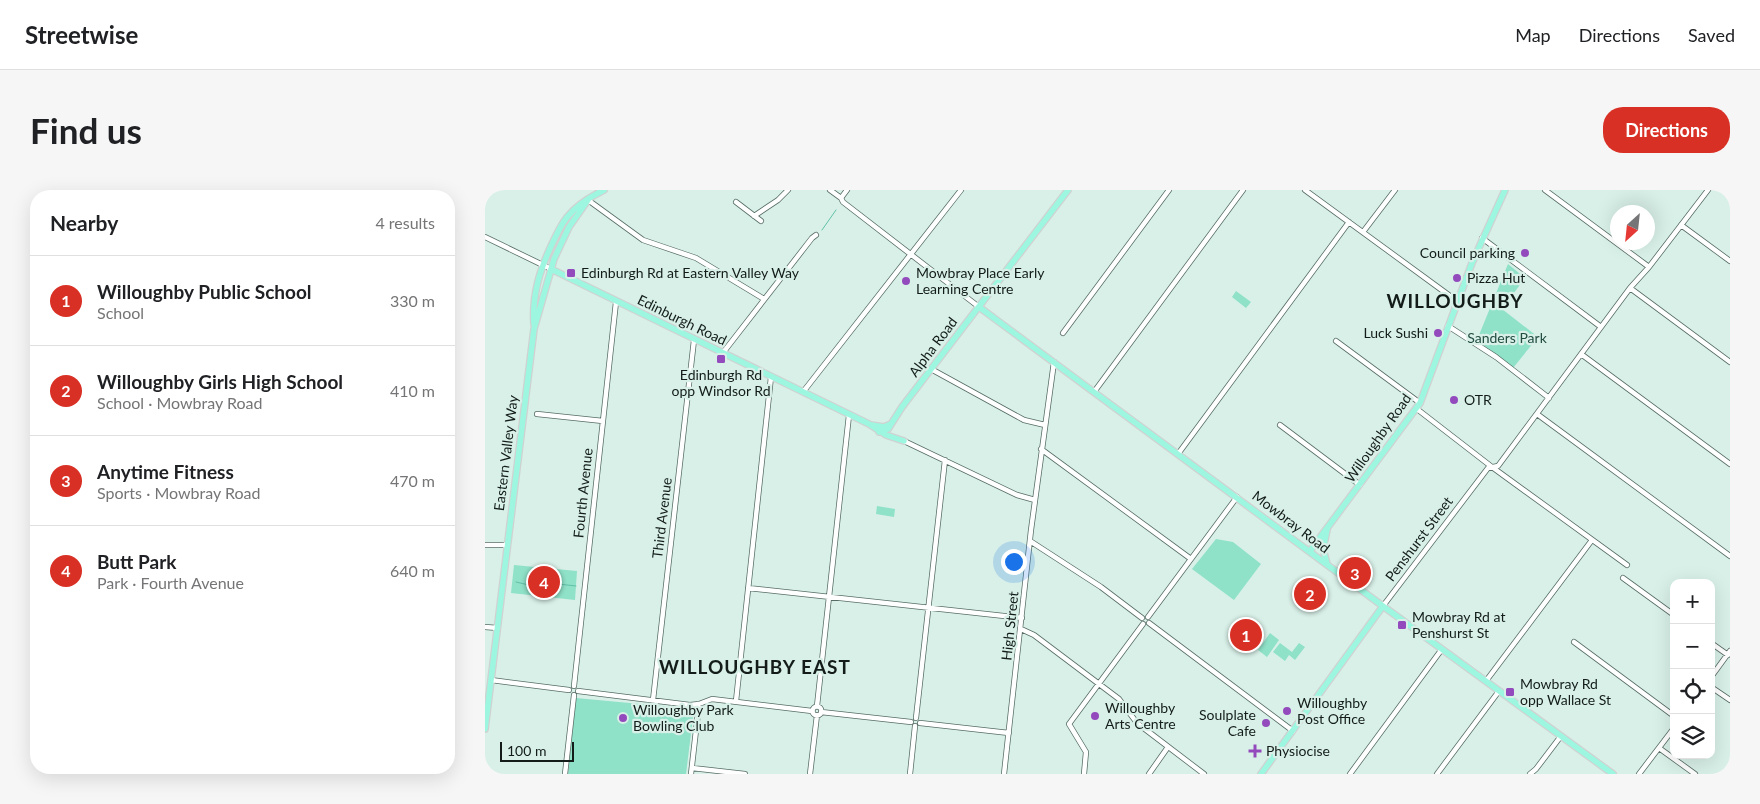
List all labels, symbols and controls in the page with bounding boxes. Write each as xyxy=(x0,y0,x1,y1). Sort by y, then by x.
text: Streetwise xyxy=(25,20,138,49)
text: Map xyxy=(1515,24,1551,46)
text: Directions xyxy=(1579,24,1660,46)
text: Saved xyxy=(1688,24,1735,46)
button: Directions xyxy=(1603,107,1730,153)
text: Find us xyxy=(30,109,142,151)
north arrow xyxy=(1610,205,1655,250)
text: Nearby xyxy=(50,210,118,235)
text: 4 results xyxy=(375,213,435,232)
place label: Council parking xyxy=(1420,244,1515,261)
marker: Council parking xyxy=(1519,247,1531,259)
place label: Edinburgh Rd at Eastern Valley Way xyxy=(581,264,800,281)
place label: Mowbray Place Early Learning Centre xyxy=(916,264,1045,297)
marker: Edinburgh Rd at Eastern Valley Way xyxy=(565,267,577,279)
place label: Pizza Hut xyxy=(1467,269,1525,286)
marker: Pizza Hut xyxy=(1451,272,1463,284)
marker: Mowbray Place Early Learning Centre xyxy=(900,275,912,287)
text: Willoughby Public School xyxy=(97,280,312,303)
district label: WILLOUGHBY xyxy=(1386,289,1524,312)
text: 1 xyxy=(61,291,71,310)
text: 330 m xyxy=(390,291,435,310)
street label: Edinburgh Road xyxy=(635,291,730,348)
text: School xyxy=(97,303,144,322)
street label: Alpha Road xyxy=(905,314,960,380)
place label: Luck Sushi xyxy=(1364,324,1428,341)
marker: Luck Sushi xyxy=(1432,327,1444,339)
park label: Sanders Park xyxy=(1467,329,1548,346)
marker: Edinburgh Rd opp Windsor Rd xyxy=(715,353,727,365)
place label: Edinburgh Rd opp Windsor Rd xyxy=(671,366,771,399)
text: Willoughby Girls High School xyxy=(97,370,343,393)
text: 2 xyxy=(61,381,71,400)
text: 410 m xyxy=(390,381,435,400)
street label: Willoughby Road xyxy=(1341,390,1415,485)
place label: OTR xyxy=(1464,391,1492,408)
text: School · Mowbray Road xyxy=(97,393,262,412)
street label: Eastern Valley Way xyxy=(490,393,521,512)
marker: OTR xyxy=(1448,394,1460,406)
street label: Fourth Avenue xyxy=(569,447,596,539)
text: Anytime Fitness xyxy=(97,460,234,483)
text: 3 xyxy=(61,471,71,490)
text: 470 m xyxy=(390,471,435,490)
street label: Third Avenue xyxy=(648,476,675,559)
text: Sports · Mowbray Road xyxy=(97,483,260,502)
street label: Mowbray Road xyxy=(1249,487,1333,556)
street label: Penshurst Street xyxy=(1381,493,1456,584)
your location xyxy=(1001,549,1027,575)
text: Butt Park xyxy=(97,550,176,573)
pin: 3 xyxy=(1339,554,1371,592)
text: 4 xyxy=(61,561,71,580)
text: 640 m xyxy=(390,561,435,580)
pin: 4 xyxy=(528,563,560,601)
text: Park · Fourth Avenue xyxy=(97,573,244,592)
pin: 2 xyxy=(1294,575,1326,613)
map controls xyxy=(1670,579,1715,759)
button: + xyxy=(1670,579,1715,624)
street label: High Street xyxy=(997,591,1022,661)
place label: Mowbray Rd at Penshurst St xyxy=(1412,608,1505,641)
pin: 1 xyxy=(1230,616,1262,654)
marker: Mowbray Rd at Penshurst St xyxy=(1396,619,1408,631)
button: − xyxy=(1670,624,1715,669)
district label: WILLOUGHBY EAST xyxy=(659,655,851,678)
button: locate xyxy=(1670,669,1715,714)
place label: Mowbray Rd opp Wallace St xyxy=(1520,675,1611,708)
marker: Mowbray Rd opp Wallace St xyxy=(1504,686,1516,698)
place label: Willoughby Post Office xyxy=(1297,694,1368,727)
place label: Willoughby Arts Centre xyxy=(1105,699,1176,732)
place label: Willoughby Park Bowling Club xyxy=(633,701,735,734)
marker: Willoughby Post Office xyxy=(1281,705,1293,717)
place label: Soulplate Cafe xyxy=(1199,706,1256,739)
marker: Willoughby Arts Centre xyxy=(1089,710,1101,722)
marker: Willoughby Park Bowling Club xyxy=(617,712,629,724)
button: layers xyxy=(1670,714,1715,759)
marker: Soulplate Cafe xyxy=(1260,717,1272,729)
scale bar xyxy=(500,739,574,762)
text: 100 m xyxy=(507,742,546,759)
place label: Physiocise xyxy=(1266,742,1330,759)
marker: Physiocise xyxy=(1248,744,1262,758)

